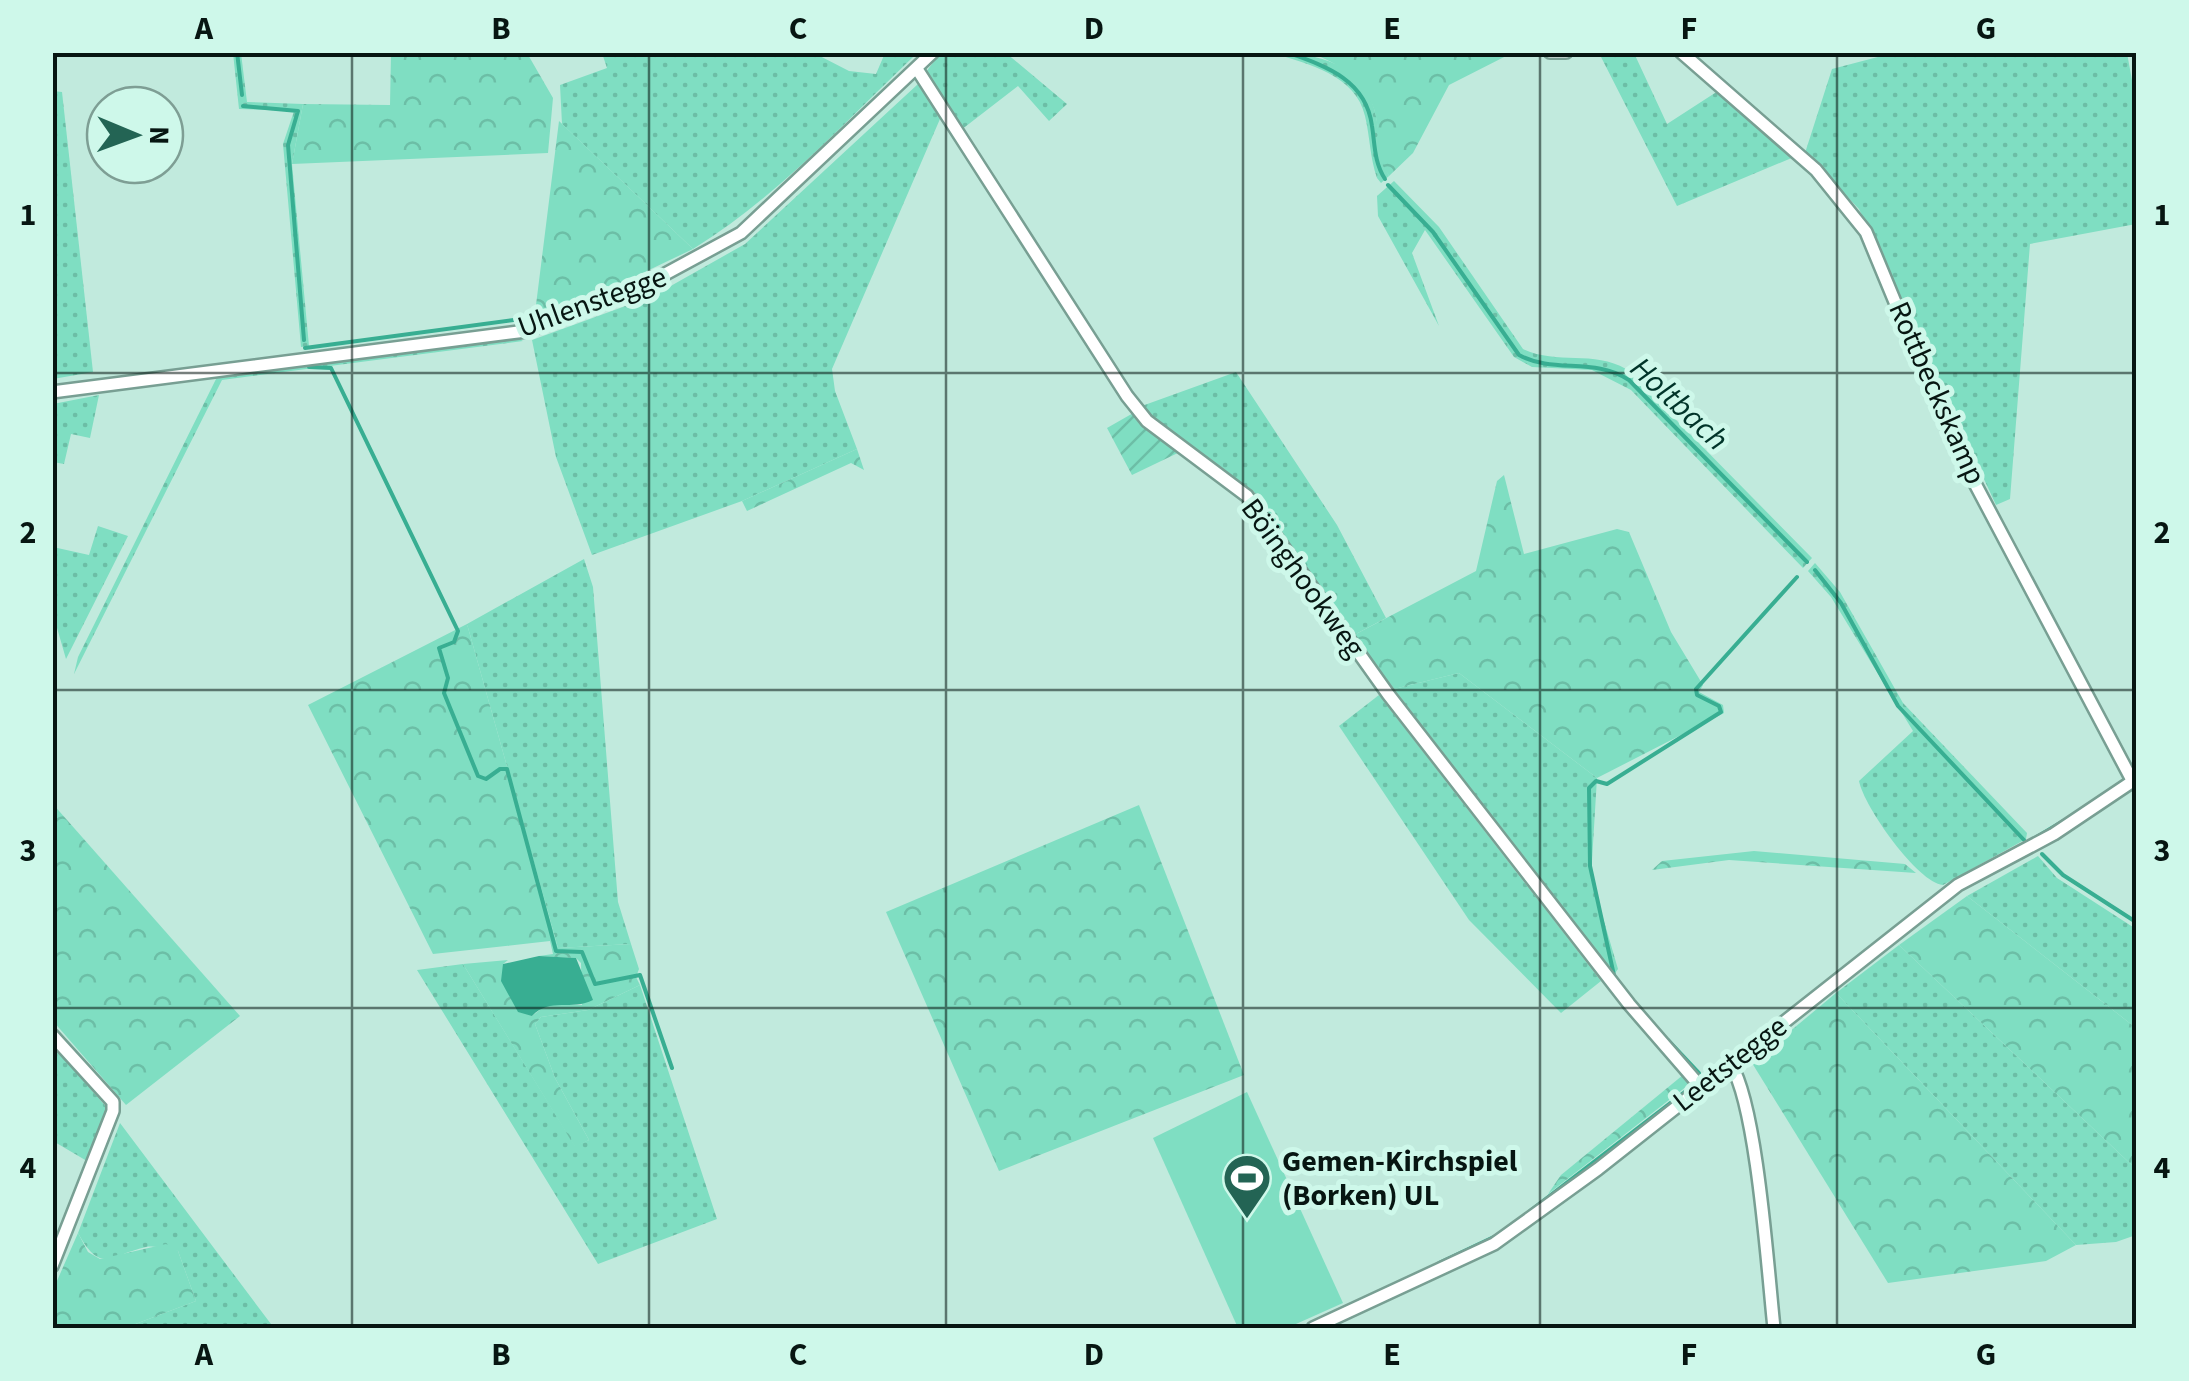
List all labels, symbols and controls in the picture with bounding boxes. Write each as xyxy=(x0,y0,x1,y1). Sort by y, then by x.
text: A xyxy=(194,6,214,52)
text: B xyxy=(491,6,511,52)
text: C xyxy=(789,6,807,52)
text: D xyxy=(1084,6,1104,52)
text: E xyxy=(1383,6,1401,52)
text: F xyxy=(1681,6,1697,52)
text: G xyxy=(1976,6,1996,52)
north arrow xyxy=(85,85,185,185)
text: N xyxy=(139,126,179,145)
text: 1 xyxy=(20,192,36,238)
text: 1 xyxy=(2154,192,2170,238)
street label: Uhlenstegge xyxy=(512,255,672,349)
street label: Rottbeckskamp xyxy=(1878,295,1996,491)
water label: Holtbach xyxy=(1620,346,1738,462)
street label: Böinghookweg xyxy=(1230,489,1376,667)
text: 2 xyxy=(20,510,36,556)
text: 2 xyxy=(2154,510,2170,556)
text: 3 xyxy=(20,828,36,874)
text: 3 xyxy=(2154,828,2170,874)
street label: Leetstegge xyxy=(1664,1006,1796,1122)
place label: Gemen-Kirchspiel (Borken) UL xyxy=(1282,1140,1518,1217)
text: 4 xyxy=(20,1145,37,1191)
text: 4 xyxy=(2154,1145,2171,1191)
sports icon: Gemen-Kirchspiel (Borken) UL xyxy=(1221,1152,1273,1220)
text: A xyxy=(194,1332,214,1378)
text: B xyxy=(491,1332,511,1378)
text: C xyxy=(789,1332,807,1378)
text: D xyxy=(1084,1332,1104,1378)
text: E xyxy=(1383,1332,1401,1378)
text: F xyxy=(1681,1332,1697,1378)
text: G xyxy=(1976,1332,1996,1378)

